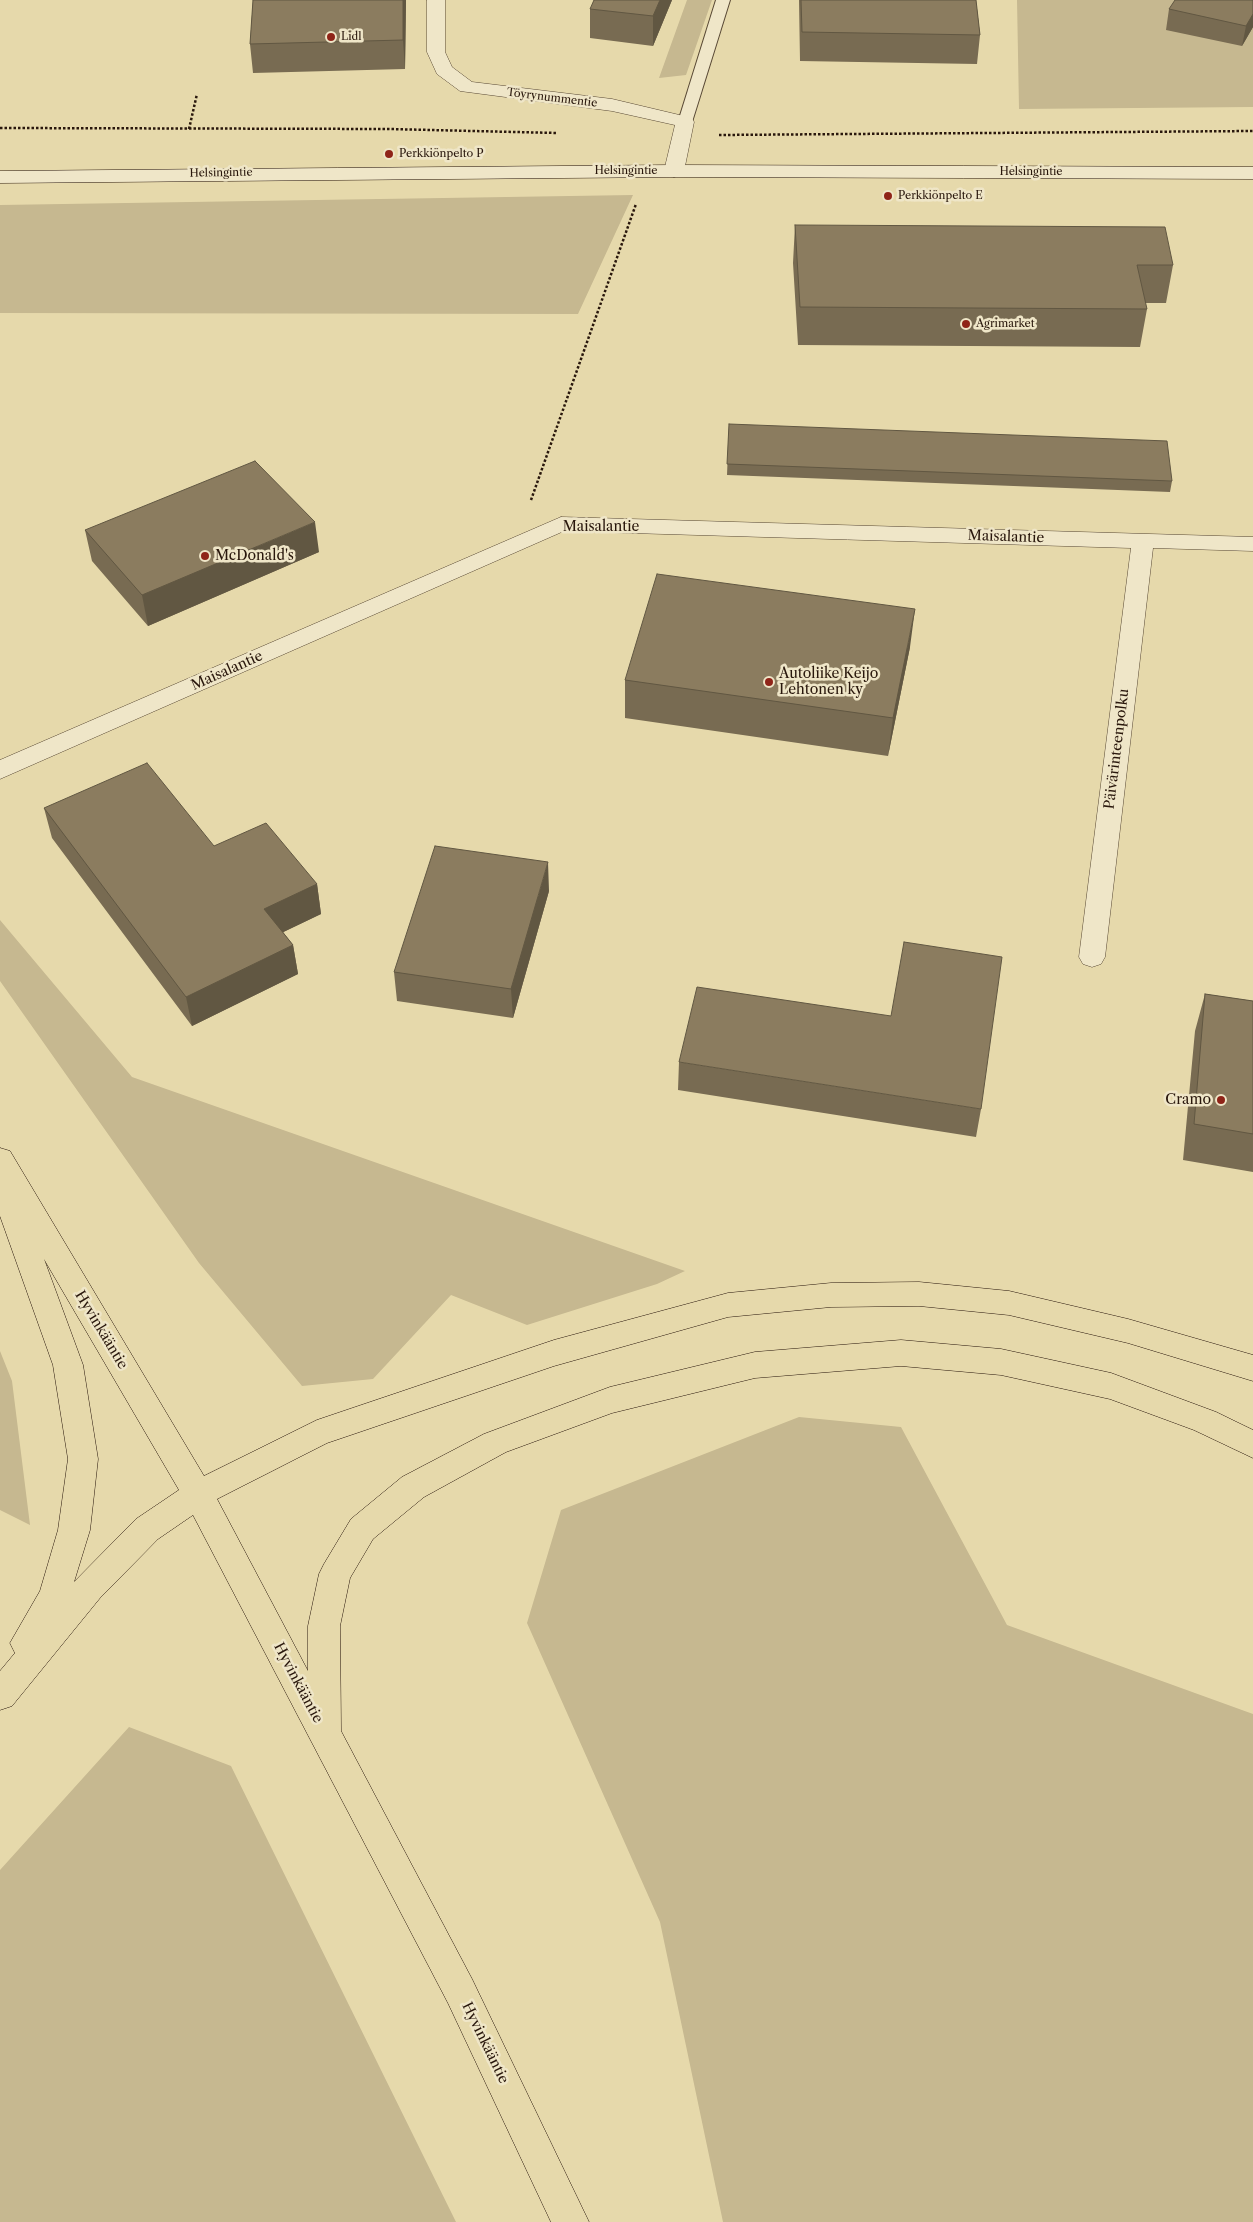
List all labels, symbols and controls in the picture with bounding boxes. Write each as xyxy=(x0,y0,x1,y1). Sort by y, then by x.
place label: Lidl xyxy=(341,30,362,44)
marker: Lidl xyxy=(325,31,337,43)
street label: Töyrynummentie xyxy=(506,86,598,110)
place label: Perkkiönpelto P xyxy=(399,147,484,161)
marker: Perkkiönpelto P xyxy=(383,148,395,160)
street label: Helsingintie xyxy=(594,164,658,178)
street label: Helsingintie xyxy=(999,165,1063,179)
street label: Helsingintie xyxy=(189,166,253,180)
place label: Perkkiönpelto E xyxy=(898,189,983,203)
marker: Perkkiönpelto E xyxy=(882,190,894,202)
place label: Agrimarket xyxy=(976,317,1035,331)
marker: Agrimarket xyxy=(960,318,972,330)
street label: Maisalantie xyxy=(563,519,639,535)
street label: Maisalantie xyxy=(967,527,1045,547)
place label: McDonald's xyxy=(215,548,294,564)
marker: McDonald's xyxy=(199,550,211,562)
street label: Maisalantie xyxy=(189,648,265,694)
place label: Autoliike Keijo Lehtonen ky xyxy=(779,666,878,699)
marker: Autoliike Keijo Lehtonen ky xyxy=(763,676,775,688)
street label: Päivärinteenpolku xyxy=(1101,688,1133,810)
place label: Cramo xyxy=(1165,1092,1211,1108)
marker: Cramo xyxy=(1215,1094,1227,1106)
street label: Hyvinkääntie xyxy=(71,1288,131,1372)
street label: Hyvinkääntie xyxy=(270,1640,326,1726)
street label: Hyvinkääntie xyxy=(458,2000,512,2086)

